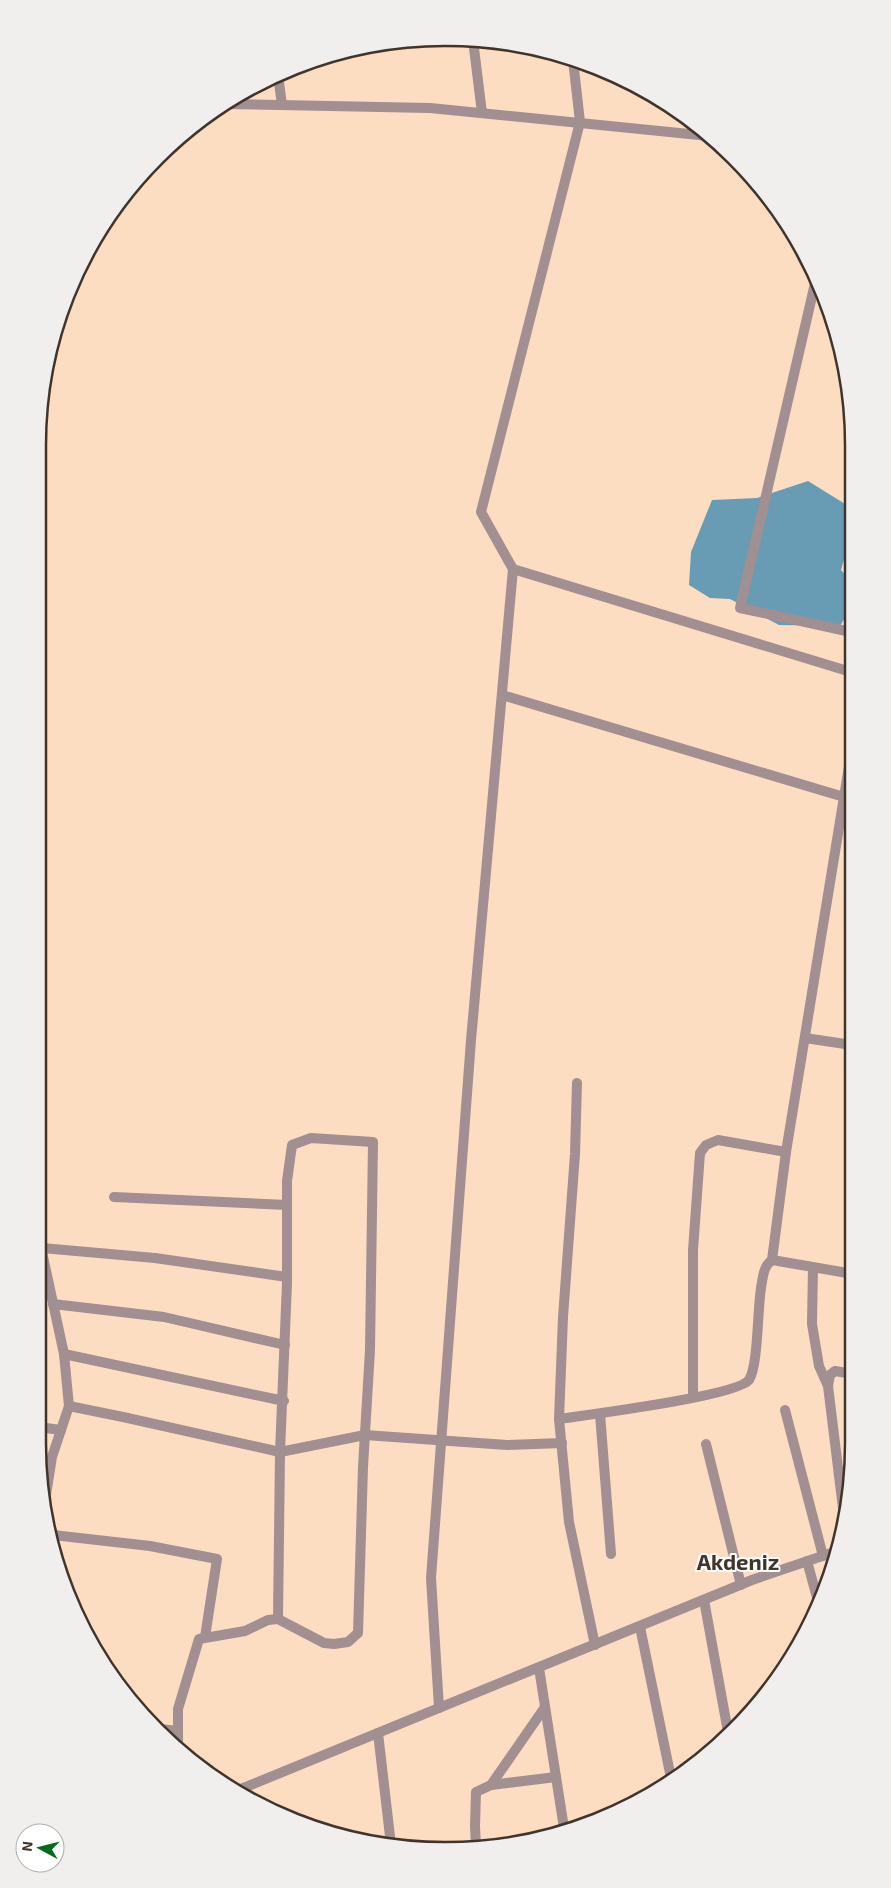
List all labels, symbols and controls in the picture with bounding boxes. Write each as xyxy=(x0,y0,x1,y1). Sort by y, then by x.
district label: Akdeniz xyxy=(697,1548,779,1574)
north arrow xyxy=(15,1823,65,1873)
text: N xyxy=(18,1840,36,1852)

